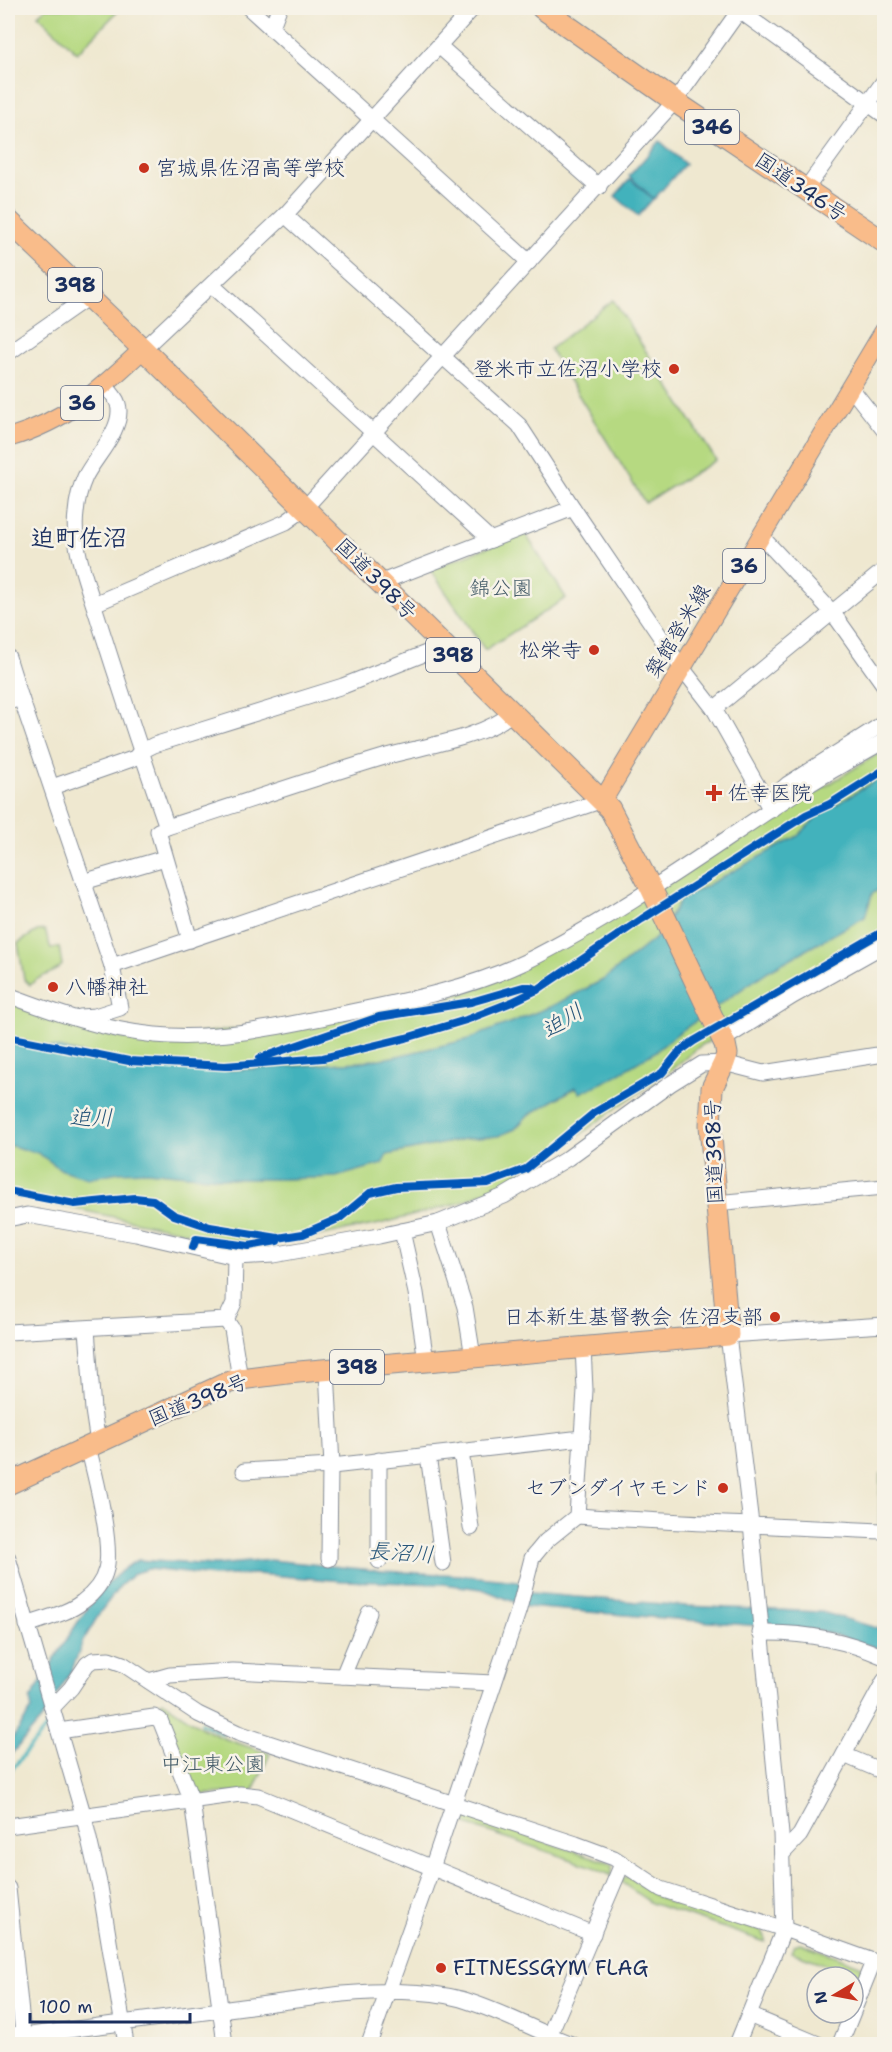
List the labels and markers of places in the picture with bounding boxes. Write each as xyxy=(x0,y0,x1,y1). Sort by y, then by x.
place label: 宮城県佐沼高等学校 xyxy=(156,154,345,182)
marker: 宮城県佐沼高等学校 xyxy=(137,161,151,175)
place label: 登米市立佐沼小学校 xyxy=(473,355,662,383)
marker: 登米市立佐沼小学校 xyxy=(667,362,681,376)
place label: 松栄寺 xyxy=(519,636,582,664)
marker: 松栄寺 xyxy=(587,643,601,657)
place label: 佐幸医院 xyxy=(728,779,812,807)
marker: 佐幸医院 xyxy=(705,784,723,802)
place label: 八幡神社 xyxy=(65,973,149,1001)
marker: 八幡神社 xyxy=(46,980,60,994)
place label: 日本新生基督教会 佐沼支部 xyxy=(504,1303,763,1331)
marker: 日本新生基督教会 佐沼支部 xyxy=(768,1310,782,1324)
place label: セブンダイヤモンド xyxy=(525,1474,711,1502)
marker: セブンダイヤモンド xyxy=(716,1481,730,1495)
place label: FITNESSGYM FLAG xyxy=(453,1954,648,1982)
marker: FITNESSGYM FLAG xyxy=(434,1961,448,1975)

